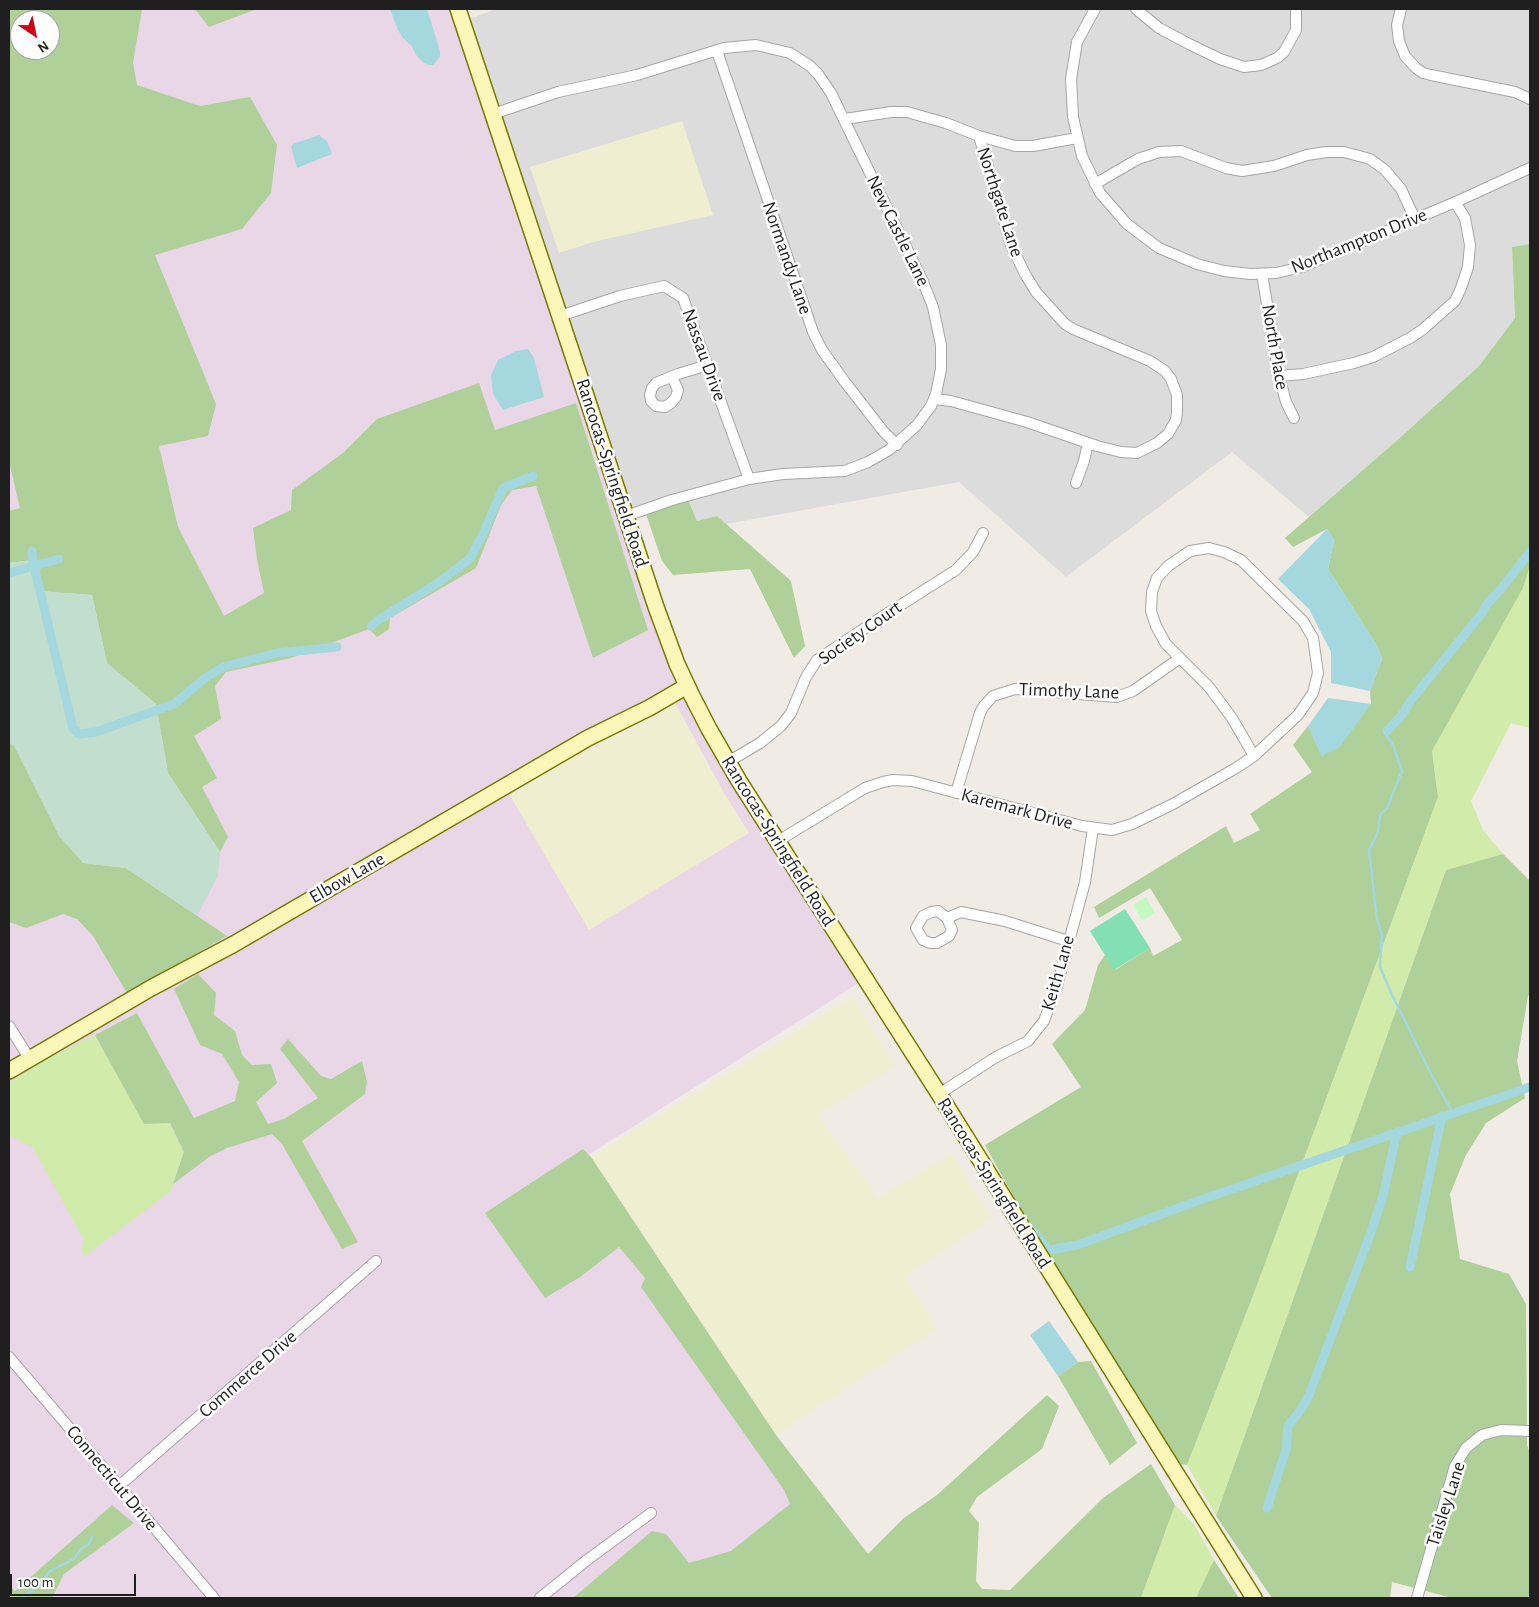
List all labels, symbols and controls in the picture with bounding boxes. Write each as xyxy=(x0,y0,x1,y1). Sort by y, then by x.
north arrow xyxy=(10,10,60,60)
text: N xyxy=(35,38,51,55)
street label: Northgate Lane xyxy=(971,144,1029,260)
street label: New Castle Lane xyxy=(861,172,935,290)
street label: Normandy Lane xyxy=(757,199,817,317)
street label: Northampton Drive xyxy=(1288,203,1430,279)
street label: North Place xyxy=(1256,302,1294,392)
street label: Nassau Drive xyxy=(677,306,731,404)
street label: Rancocas-Springfield Road xyxy=(571,376,653,570)
street label: Society Court xyxy=(814,596,906,670)
street label: Timothy Lane xyxy=(1018,678,1120,704)
street label: Rancocas-Springfield Road xyxy=(716,751,840,931)
street label: Karemark Drive xyxy=(959,783,1075,835)
street label: Elbow Lane xyxy=(305,847,389,909)
street label: Keith Lane xyxy=(1036,933,1080,1013)
street label: Rancocas-Springfield Road xyxy=(932,1093,1056,1273)
street label: Commerce Drive xyxy=(194,1325,302,1423)
street label: Connecticut Drive xyxy=(61,1421,163,1535)
street label: Taisley Lane xyxy=(1422,1459,1470,1549)
scale bar xyxy=(12,1564,139,1596)
text: 100 m xyxy=(18,1575,53,1590)

